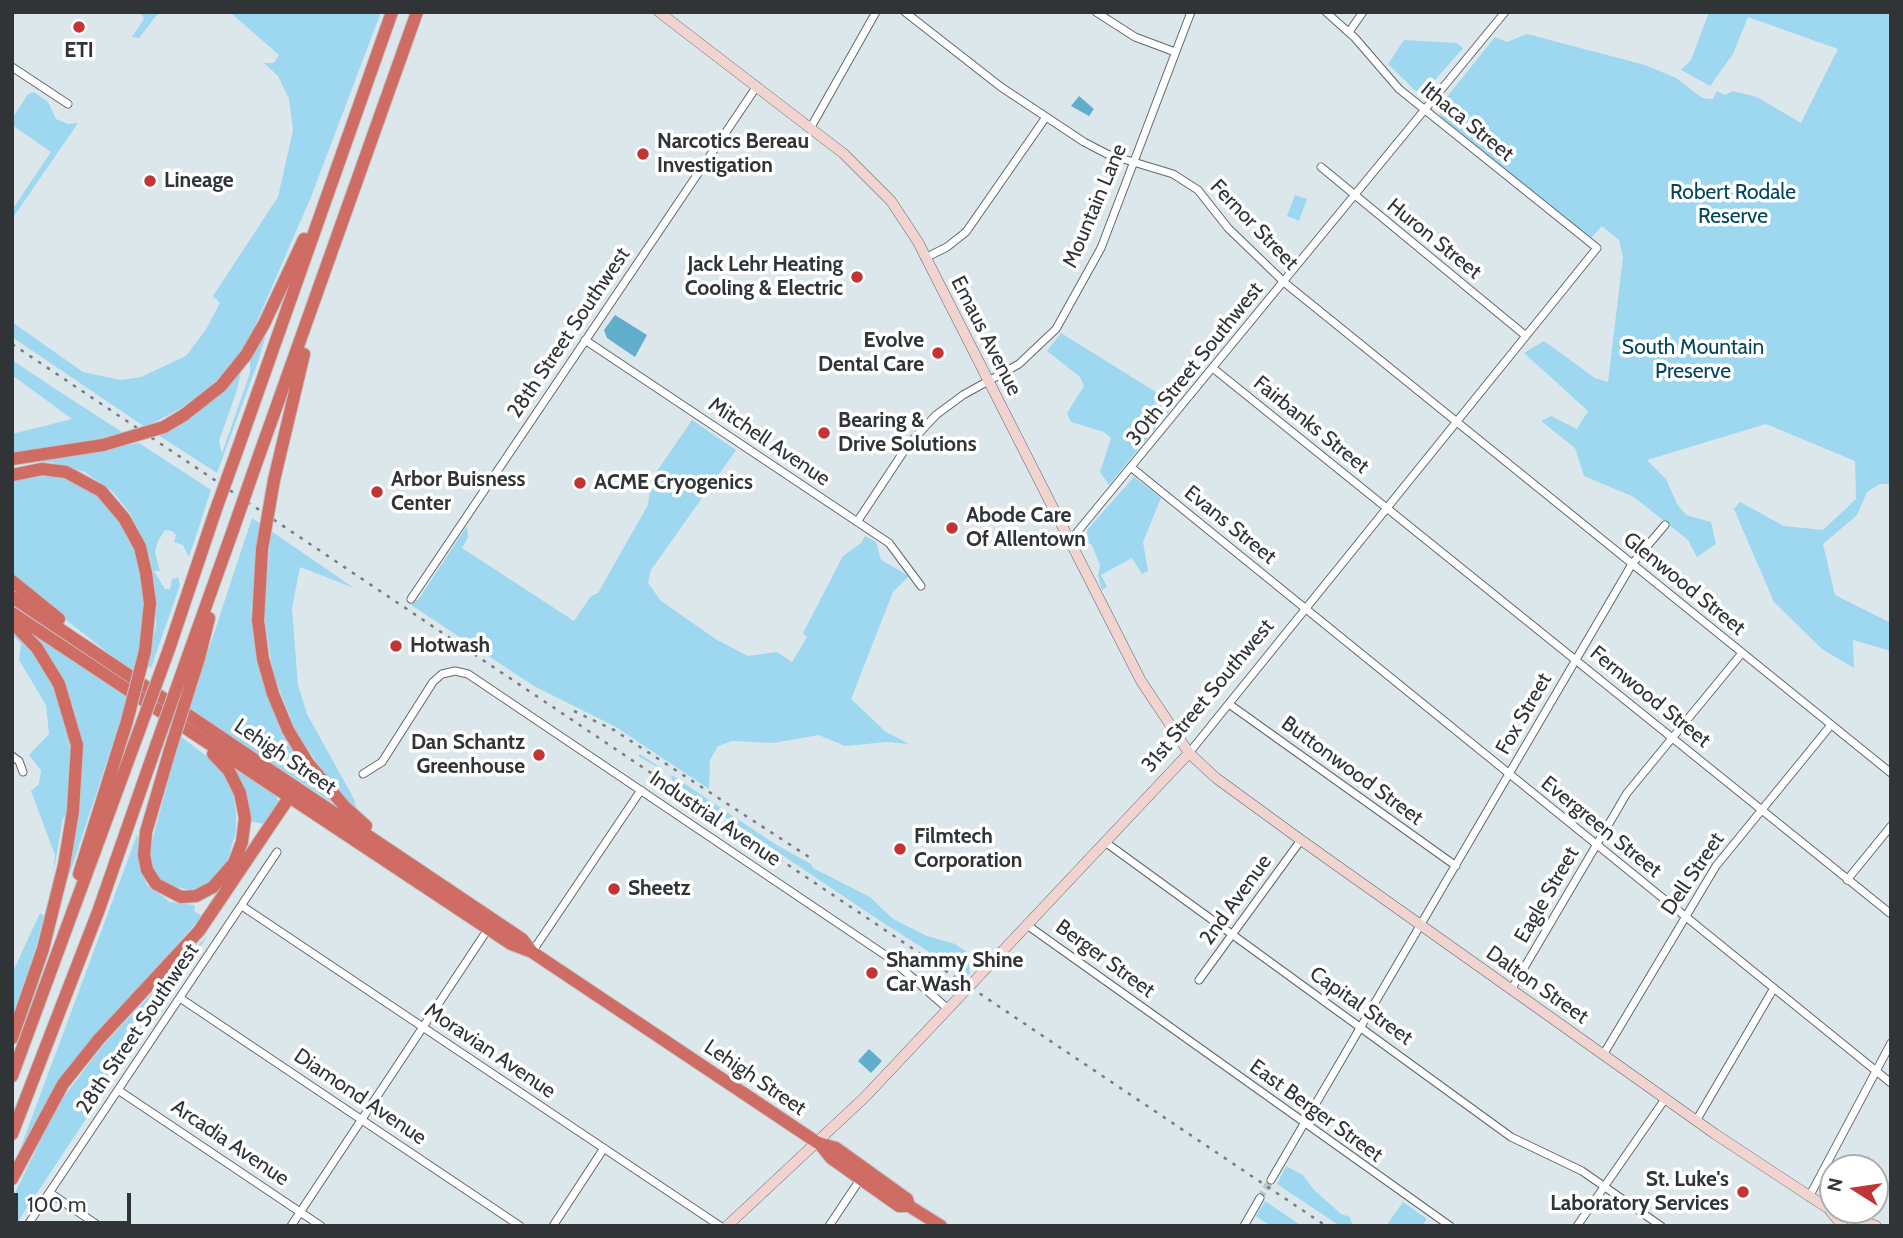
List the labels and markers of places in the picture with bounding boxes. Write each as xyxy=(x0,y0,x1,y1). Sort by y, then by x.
marker: ETI xyxy=(71,19,87,35)
place label: ETI xyxy=(64,38,94,64)
place label: Narcotics Bereau Investigation xyxy=(657,129,809,179)
marker: Narcotics Bereau Investigation xyxy=(635,146,651,162)
place label: Lineage xyxy=(164,168,234,194)
marker: Lineage xyxy=(142,173,158,189)
place label: Jack Lehr Heating Cooling & Electric xyxy=(685,252,843,302)
marker: Jack Lehr Heating Cooling & Electric xyxy=(849,269,865,285)
place label: Evolve Dental Care xyxy=(818,328,924,378)
marker: Evolve Dental Care xyxy=(930,345,946,361)
place label: Bearing & Drive Solutions xyxy=(838,408,977,458)
marker: Bearing & Drive Solutions xyxy=(816,425,832,441)
place label: Arbor Buisness Center xyxy=(391,467,525,517)
place label: ACME Cryogenics xyxy=(594,470,753,496)
marker: ACME Cryogenics xyxy=(572,475,588,491)
marker: Arbor Buisness Center xyxy=(369,484,385,500)
place label: Abode Care Of Allentown xyxy=(966,503,1086,553)
marker: Abode Care Of Allentown xyxy=(944,520,960,536)
place label: Hotwash xyxy=(410,633,490,659)
marker: Hotwash xyxy=(388,638,404,654)
place label: Dan Schantz Greenhouse xyxy=(411,730,525,780)
marker: Dan Schantz Greenhouse xyxy=(531,747,547,763)
place label: Filmtech Corporation xyxy=(914,824,1022,874)
marker: Filmtech Corporation xyxy=(892,841,908,857)
place label: Sheetz xyxy=(628,876,690,902)
marker: Sheetz xyxy=(606,881,622,897)
place label: Shammy Shine Car Wash xyxy=(886,948,1023,998)
marker: Shammy Shine Car Wash xyxy=(864,965,880,981)
place label: St. Luke's Laboratory Services xyxy=(1550,1167,1729,1217)
marker: St. Luke's Laboratory Services xyxy=(1735,1184,1751,1200)

